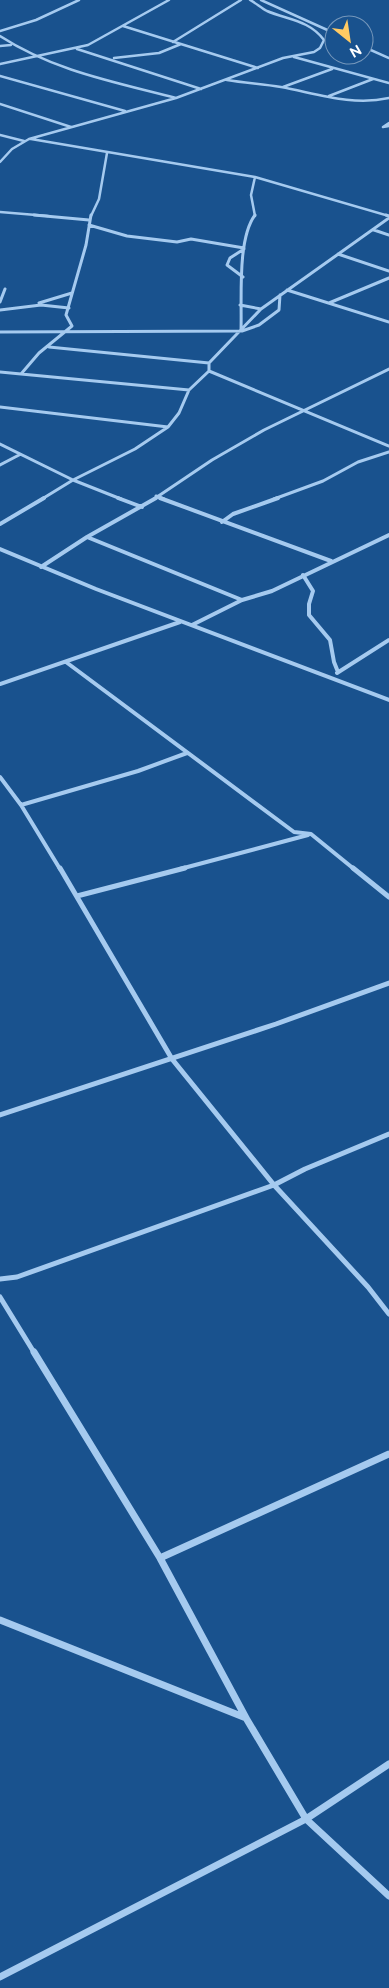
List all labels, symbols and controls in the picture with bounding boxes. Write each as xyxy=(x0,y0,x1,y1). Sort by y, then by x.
north arrow xyxy=(324,15,374,65)
text: N xyxy=(347,42,364,61)

